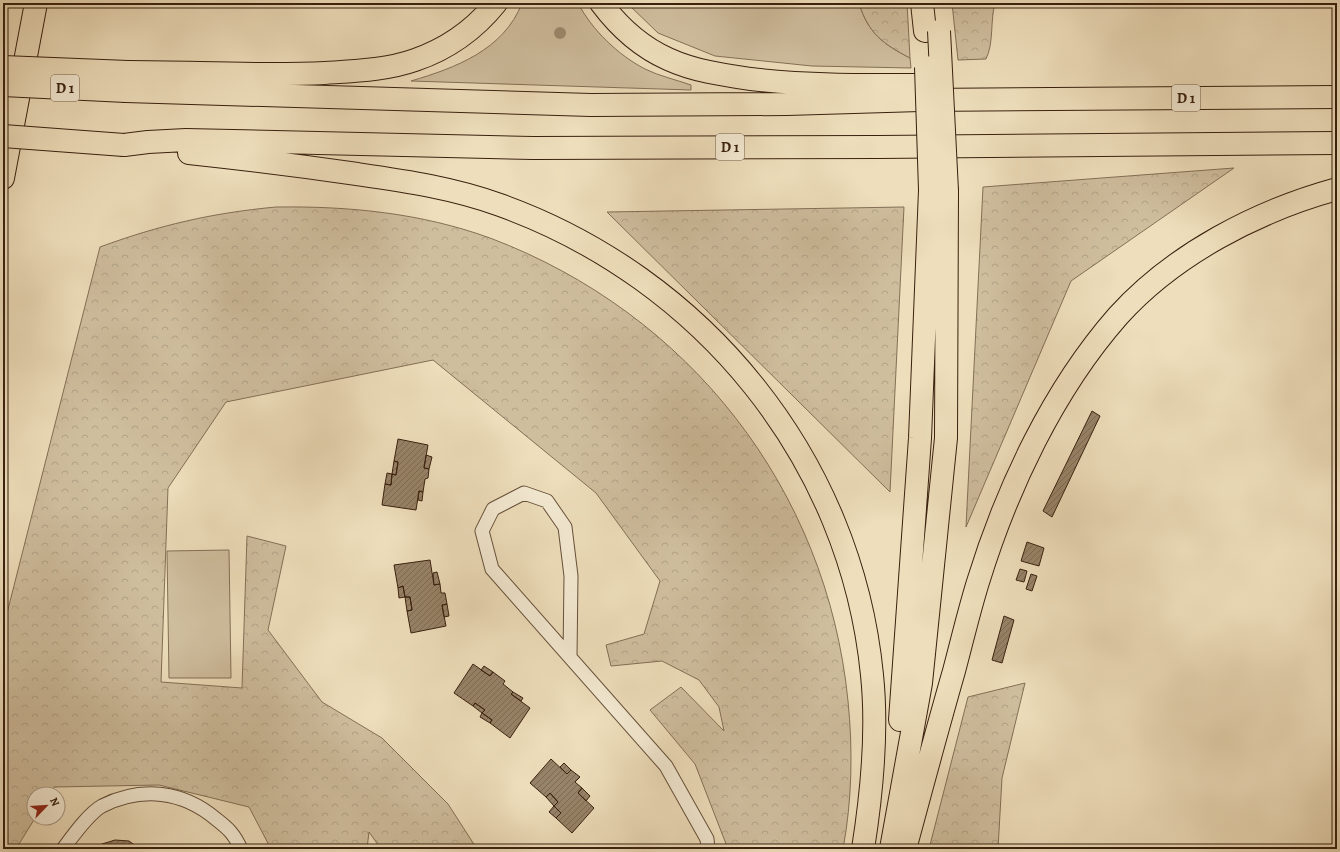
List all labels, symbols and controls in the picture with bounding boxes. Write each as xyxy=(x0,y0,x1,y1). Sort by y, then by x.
road number: D 1 xyxy=(51,75,79,101)
road number: D 1 xyxy=(1172,85,1200,111)
road number: D 1 xyxy=(716,134,744,160)
north arrow xyxy=(26,786,66,826)
text: N xyxy=(46,795,63,809)

